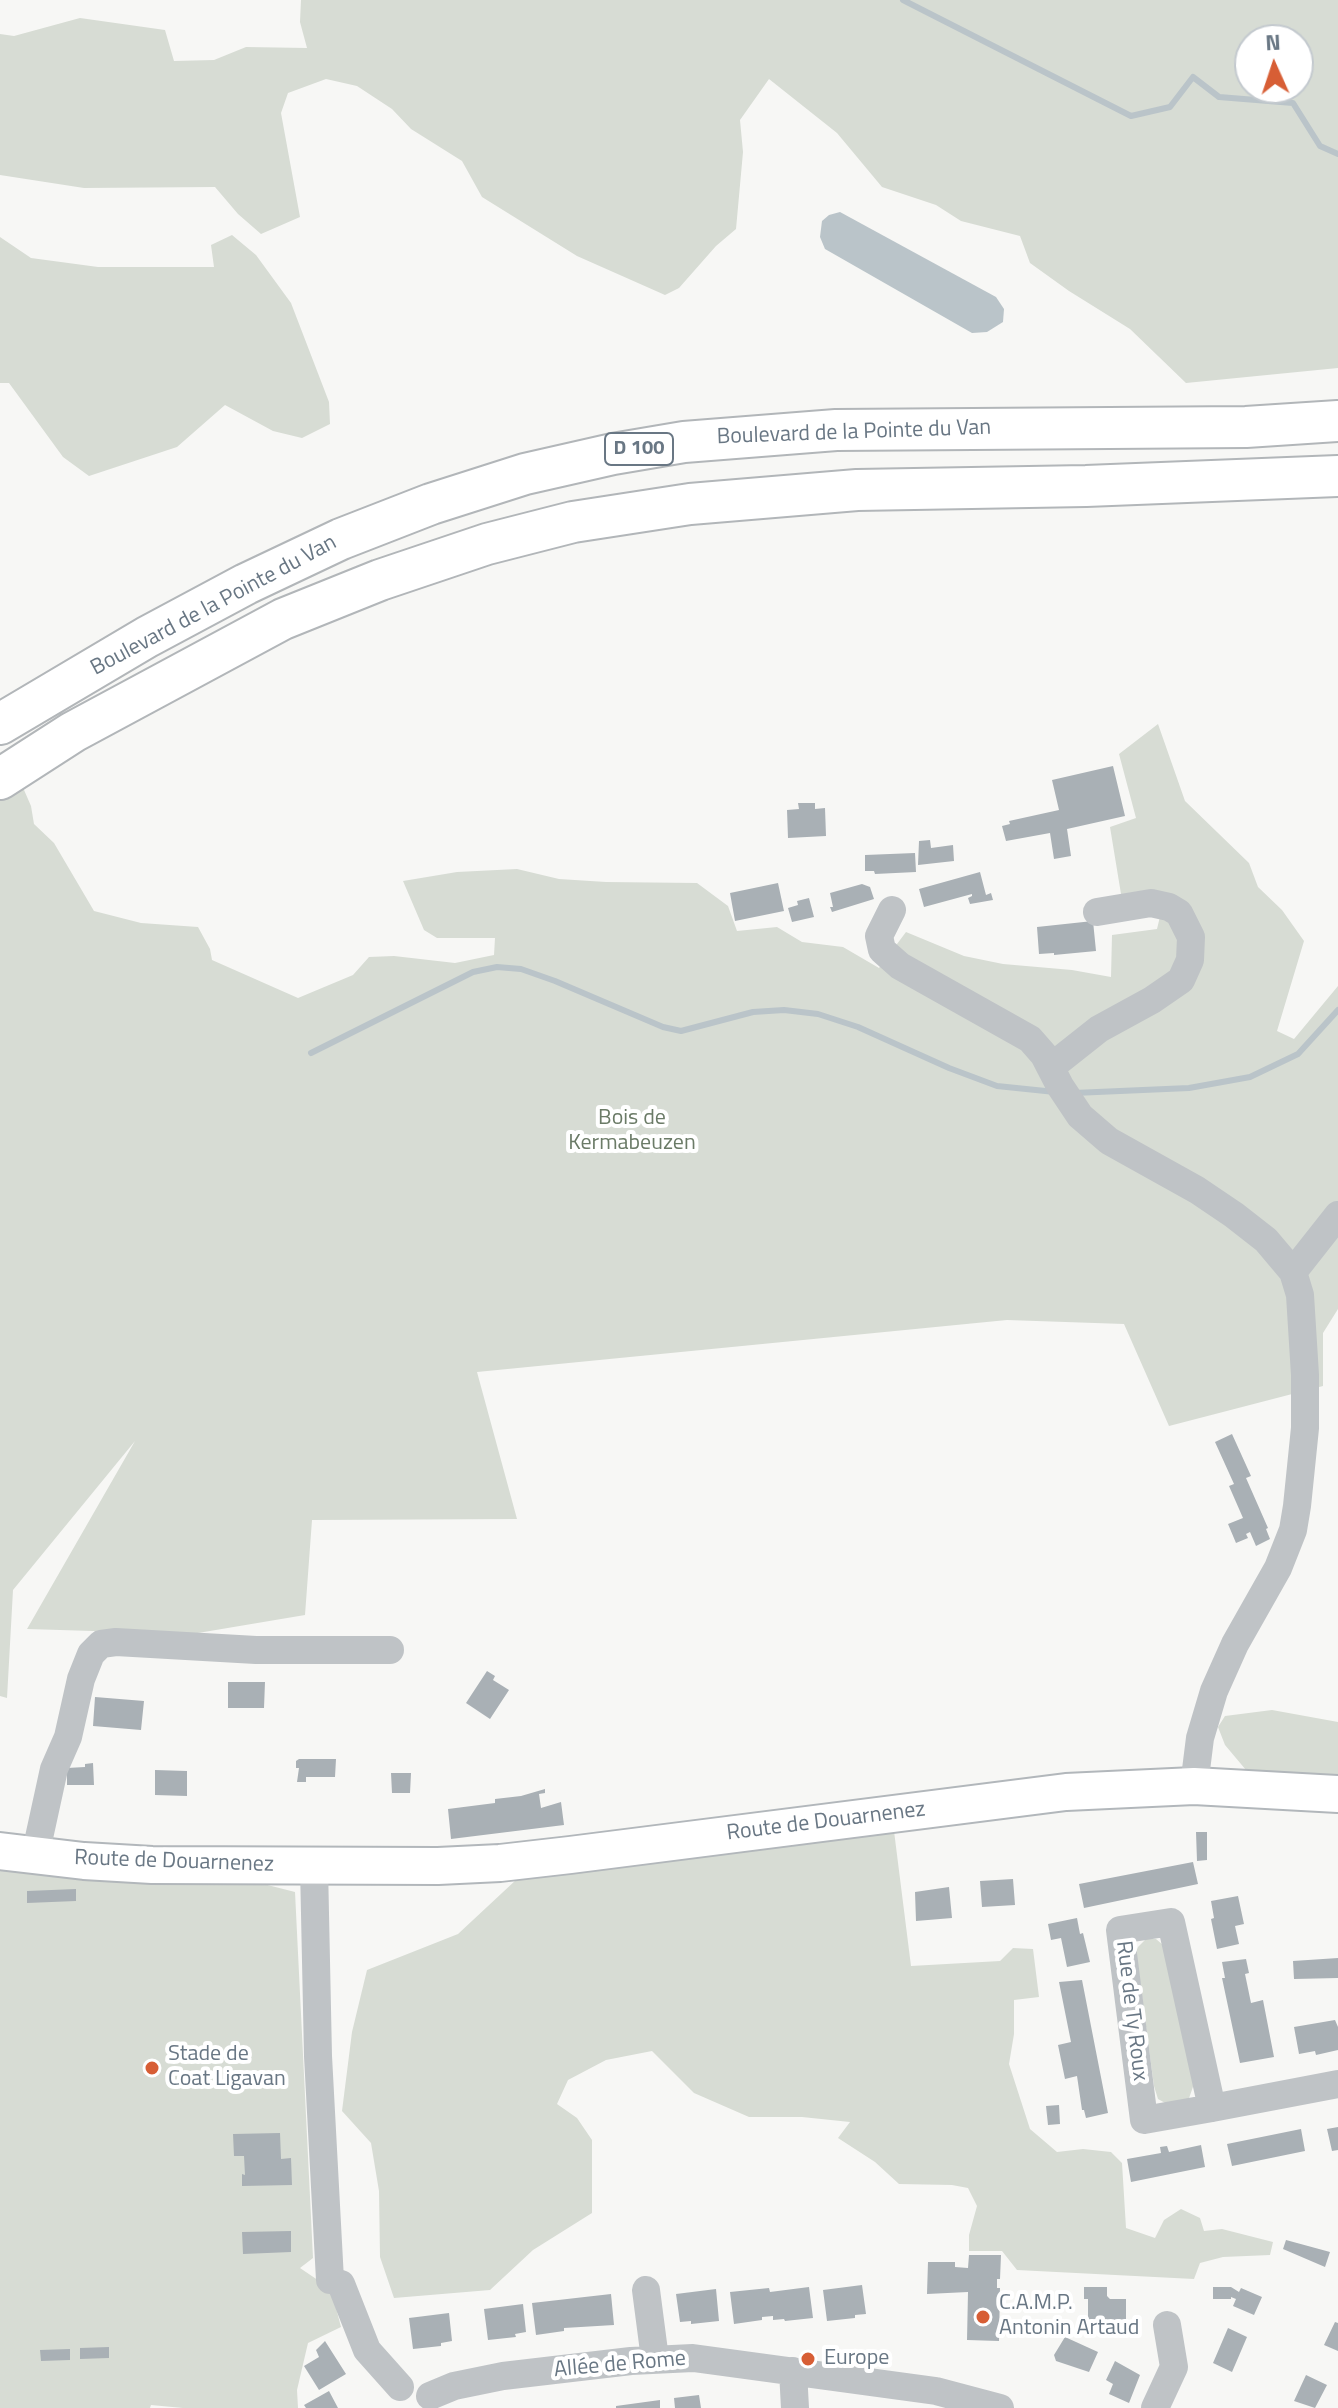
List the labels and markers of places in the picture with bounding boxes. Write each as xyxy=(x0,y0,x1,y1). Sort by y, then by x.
place label: Stade de Coat Ligavan xyxy=(168,2042,286,2094)
marker: Stade de Coat Ligavan xyxy=(143,2059,161,2077)
place label: C.A.M.P. Antonin Artaud xyxy=(999,2291,1139,2342)
marker: C.A.M.P. Antonin Artaud xyxy=(974,2308,992,2326)
place label: Europe xyxy=(824,2346,889,2372)
marker: Europe xyxy=(799,2350,817,2368)

